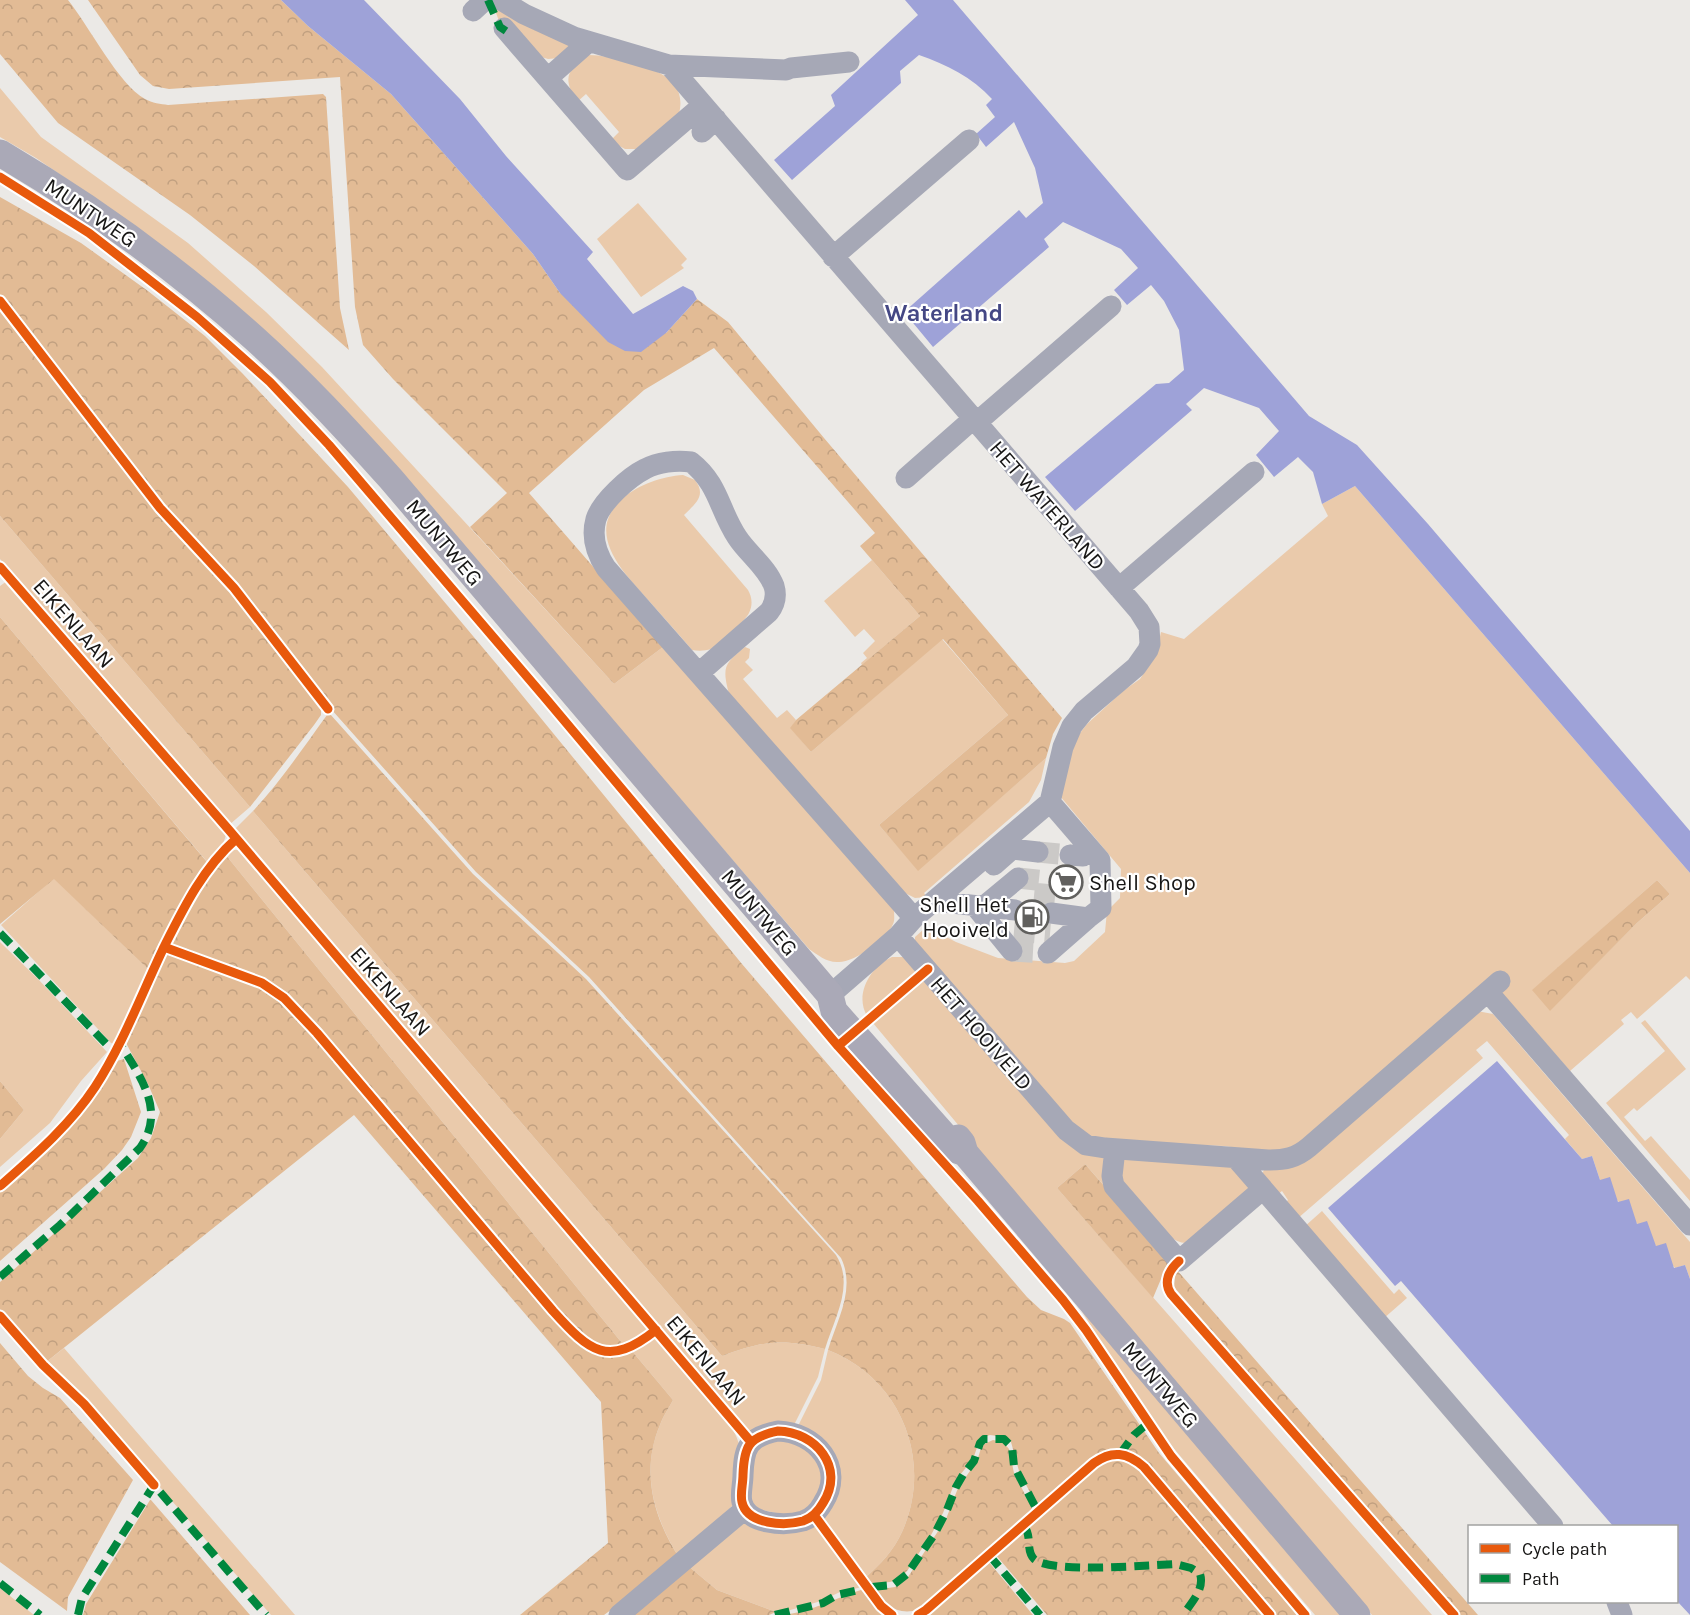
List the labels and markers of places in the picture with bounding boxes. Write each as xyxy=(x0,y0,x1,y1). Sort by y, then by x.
supermarket icon: Shell Shop xyxy=(1048,864,1084,900)
place label: Shell Shop xyxy=(1089,870,1196,896)
place label: Shell Het Hooiveld xyxy=(919,892,1009,943)
fuel station icon: Shell Het Hooiveld xyxy=(1014,899,1050,935)

